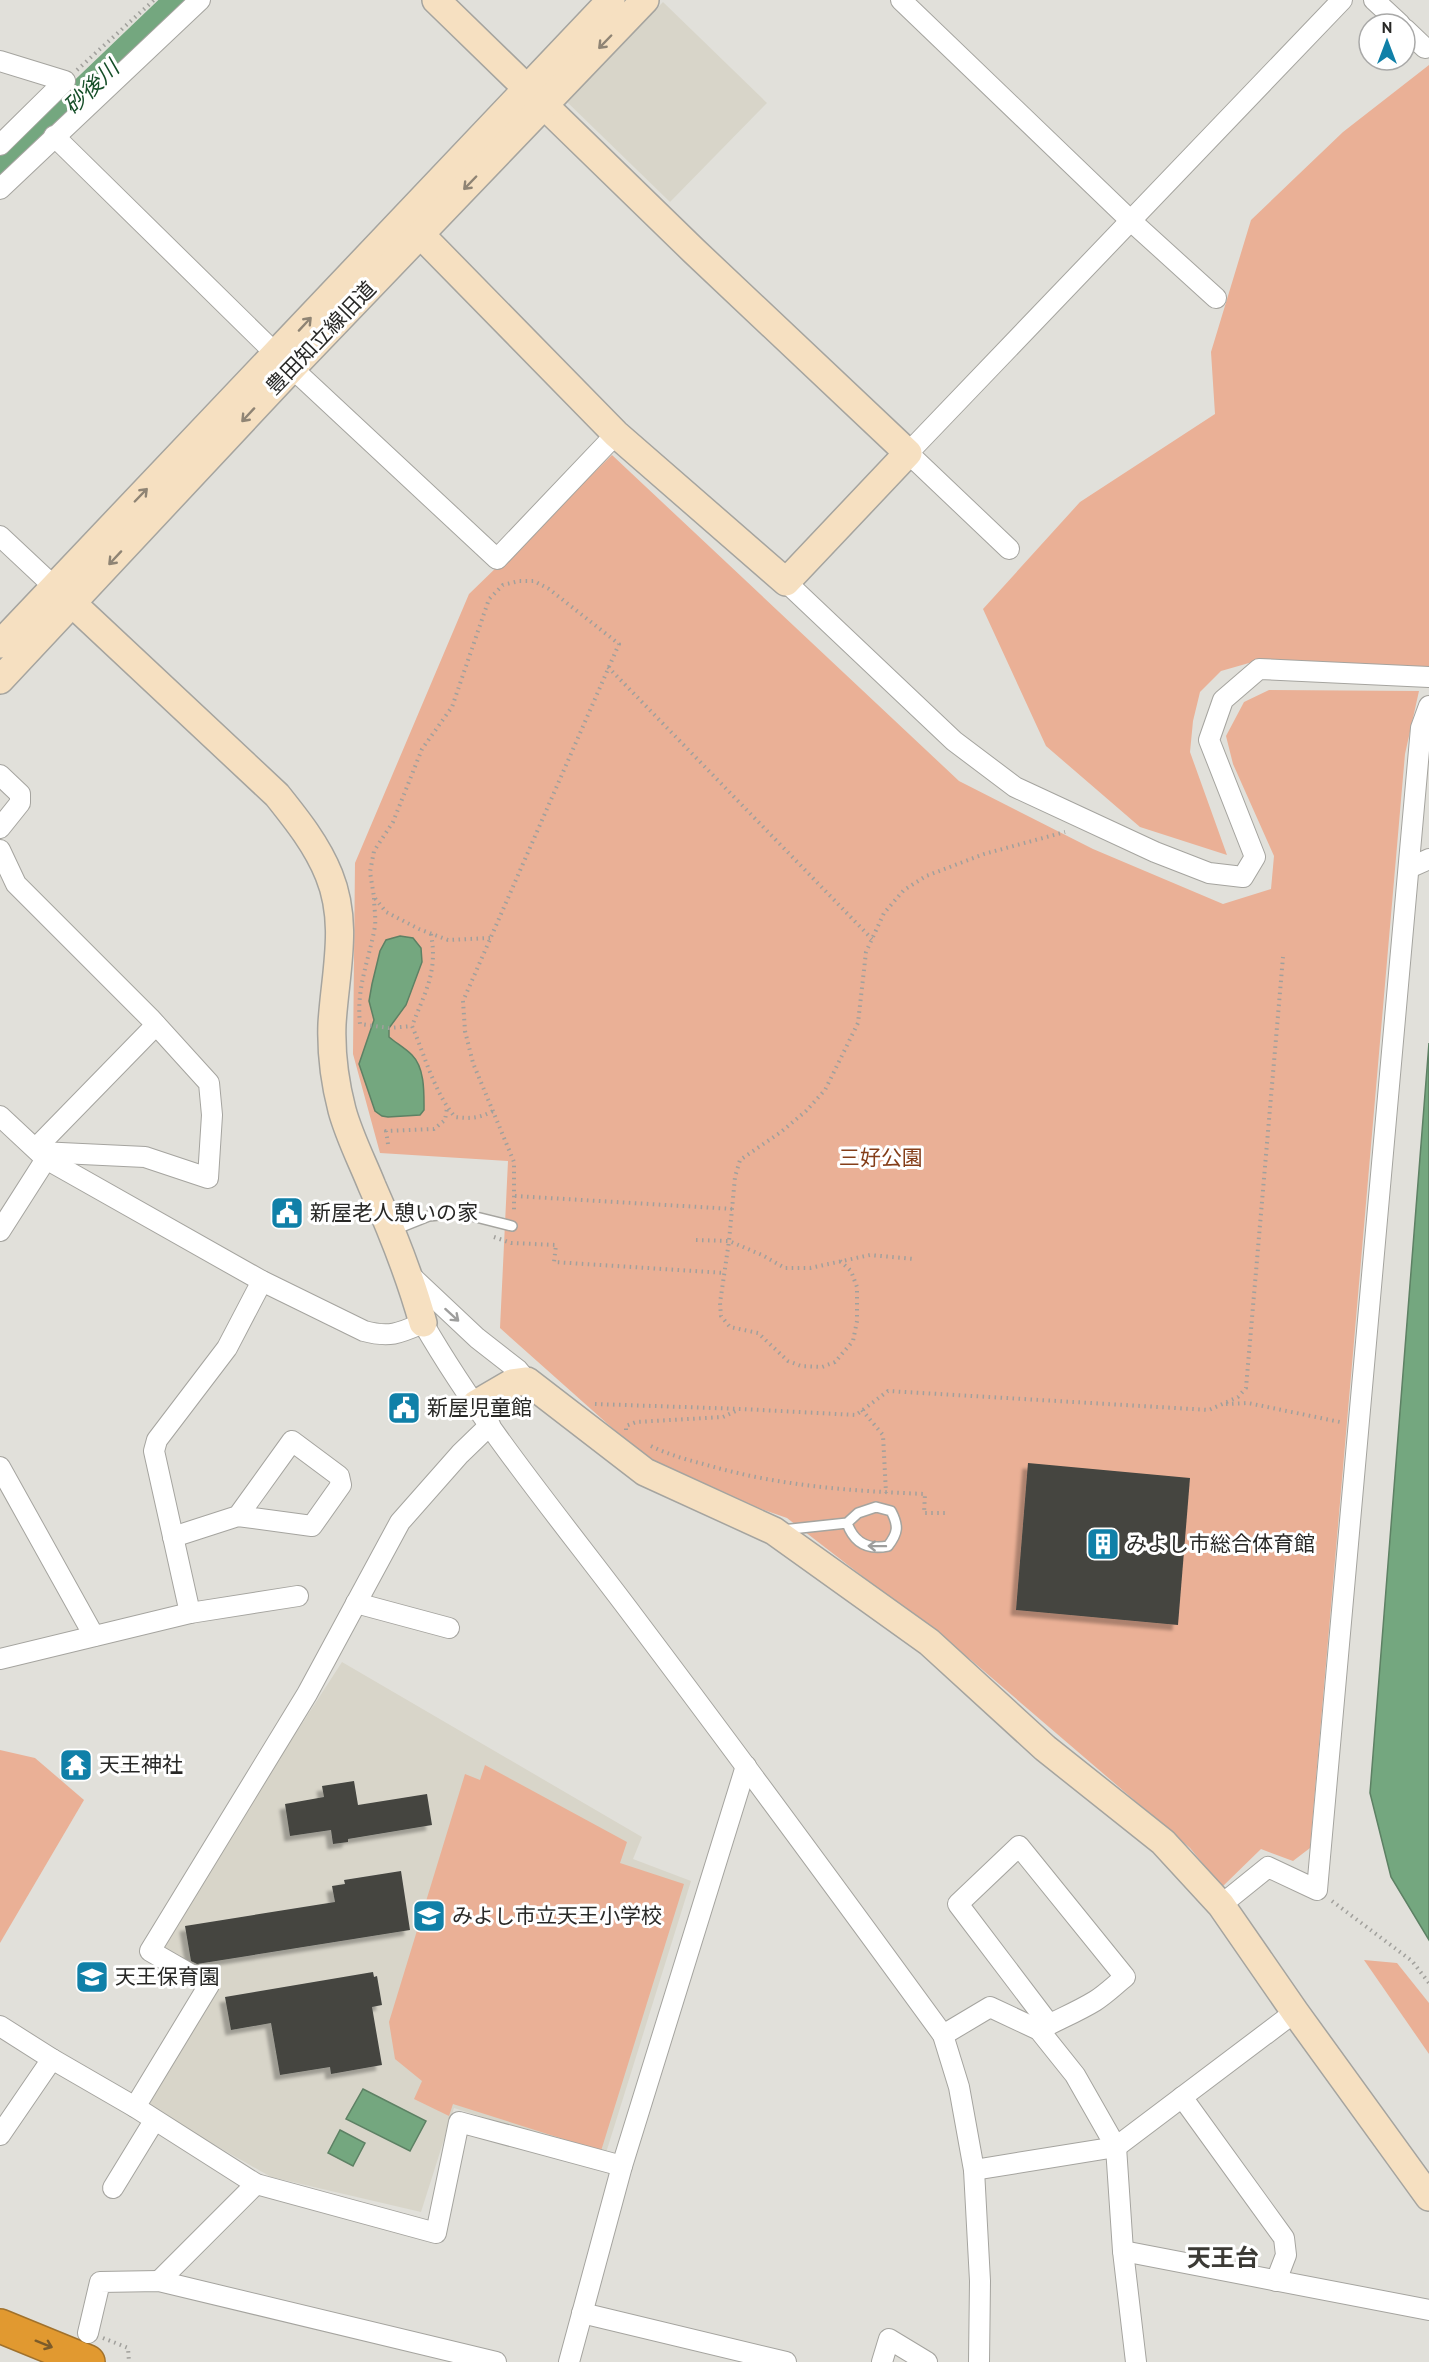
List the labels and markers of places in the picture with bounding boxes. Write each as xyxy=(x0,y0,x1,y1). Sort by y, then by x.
public building icon: 新屋老人憩いの家 xyxy=(269,1195,305,1231)
place label: 新屋老人憩いの家 xyxy=(310,1199,478,1226)
public building icon: 新屋児童館 xyxy=(386,1390,422,1426)
place label: 新屋児童館 xyxy=(427,1394,532,1421)
building icon: みよし市総合体育館 xyxy=(1085,1526,1121,1562)
place label: みよし市総合体育館 xyxy=(1126,1530,1315,1557)
temple icon: 天王神社 xyxy=(58,1747,94,1783)
place label: 天王神社 xyxy=(99,1751,183,1778)
school or university icon: みよし市立天王小学校 xyxy=(411,1898,447,1934)
place label: みよし市立天王小学校 xyxy=(452,1902,662,1929)
school or university icon: 天王保育園 xyxy=(74,1959,110,1995)
place label: 天王保育園 xyxy=(115,1963,220,1990)

